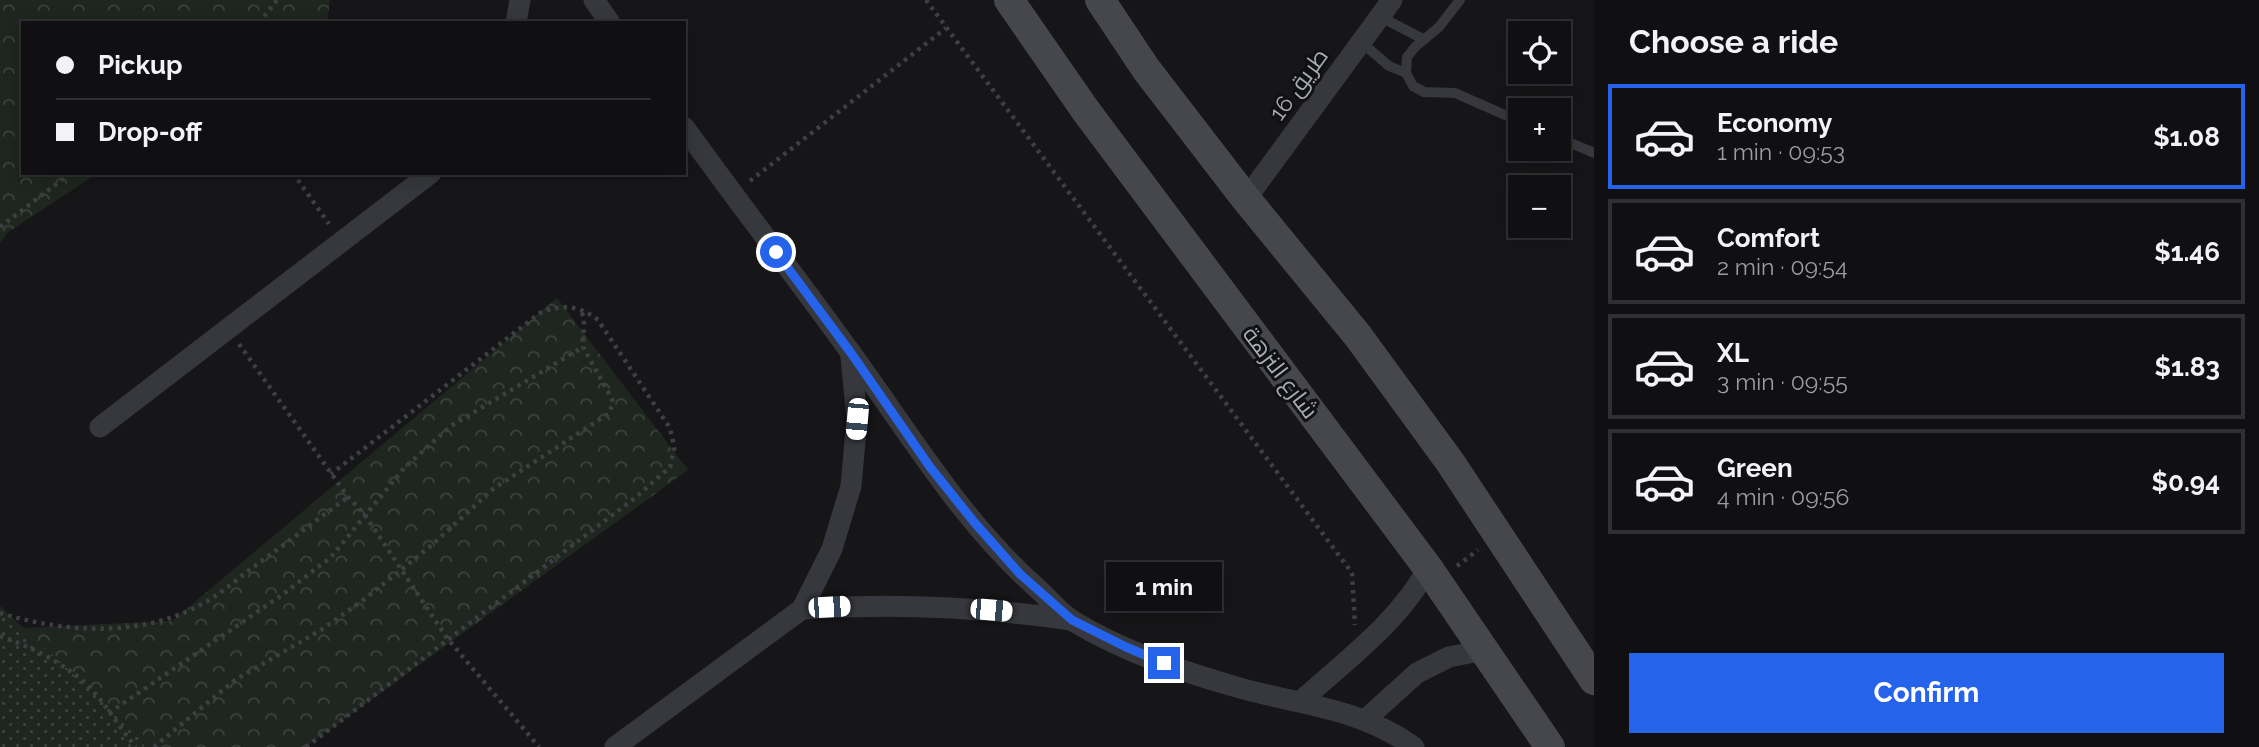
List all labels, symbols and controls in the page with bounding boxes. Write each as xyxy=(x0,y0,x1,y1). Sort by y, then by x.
map controls xyxy=(1508,21,1571,238)
button: locate xyxy=(1508,21,1571,84)
text: Choose a ride xyxy=(1629,23,1838,60)
street label: طريق 16 xyxy=(1263,43,1334,126)
text: Pickup xyxy=(98,50,183,80)
button: + xyxy=(1508,98,1571,161)
icon: car xyxy=(1633,105,1696,168)
text: Economy xyxy=(1717,108,1832,138)
text: Drop-off xyxy=(98,117,202,147)
text: $1.08 xyxy=(2153,122,2220,152)
text: 1 min · 09:53 xyxy=(1717,138,1845,165)
button: − xyxy=(1508,175,1571,238)
icon: car xyxy=(1633,220,1696,283)
text: Comfort xyxy=(1717,223,1820,253)
route start xyxy=(760,236,792,268)
text: $1.46 xyxy=(2154,237,2220,267)
text: 2 min · 09:54 xyxy=(1717,253,1847,280)
street label: شارع النزهة xyxy=(1235,321,1324,425)
icon: car xyxy=(1633,335,1696,398)
text: XL xyxy=(1717,338,1749,368)
text: $1.83 xyxy=(2155,352,2220,382)
text: 3 min · 09:55 xyxy=(1717,368,1848,395)
car xyxy=(845,397,870,441)
icon: car xyxy=(1633,450,1696,513)
text: Green xyxy=(1717,453,1793,483)
text: $0.94 xyxy=(2152,467,2220,497)
text: 4 min · 09:56 xyxy=(1717,483,1849,510)
callout: 1 min xyxy=(1106,562,1222,610)
text: 1 min xyxy=(1135,573,1193,600)
car xyxy=(808,595,851,619)
car xyxy=(970,598,1013,622)
route end xyxy=(1148,647,1180,679)
button: Confirm xyxy=(1629,653,2224,733)

